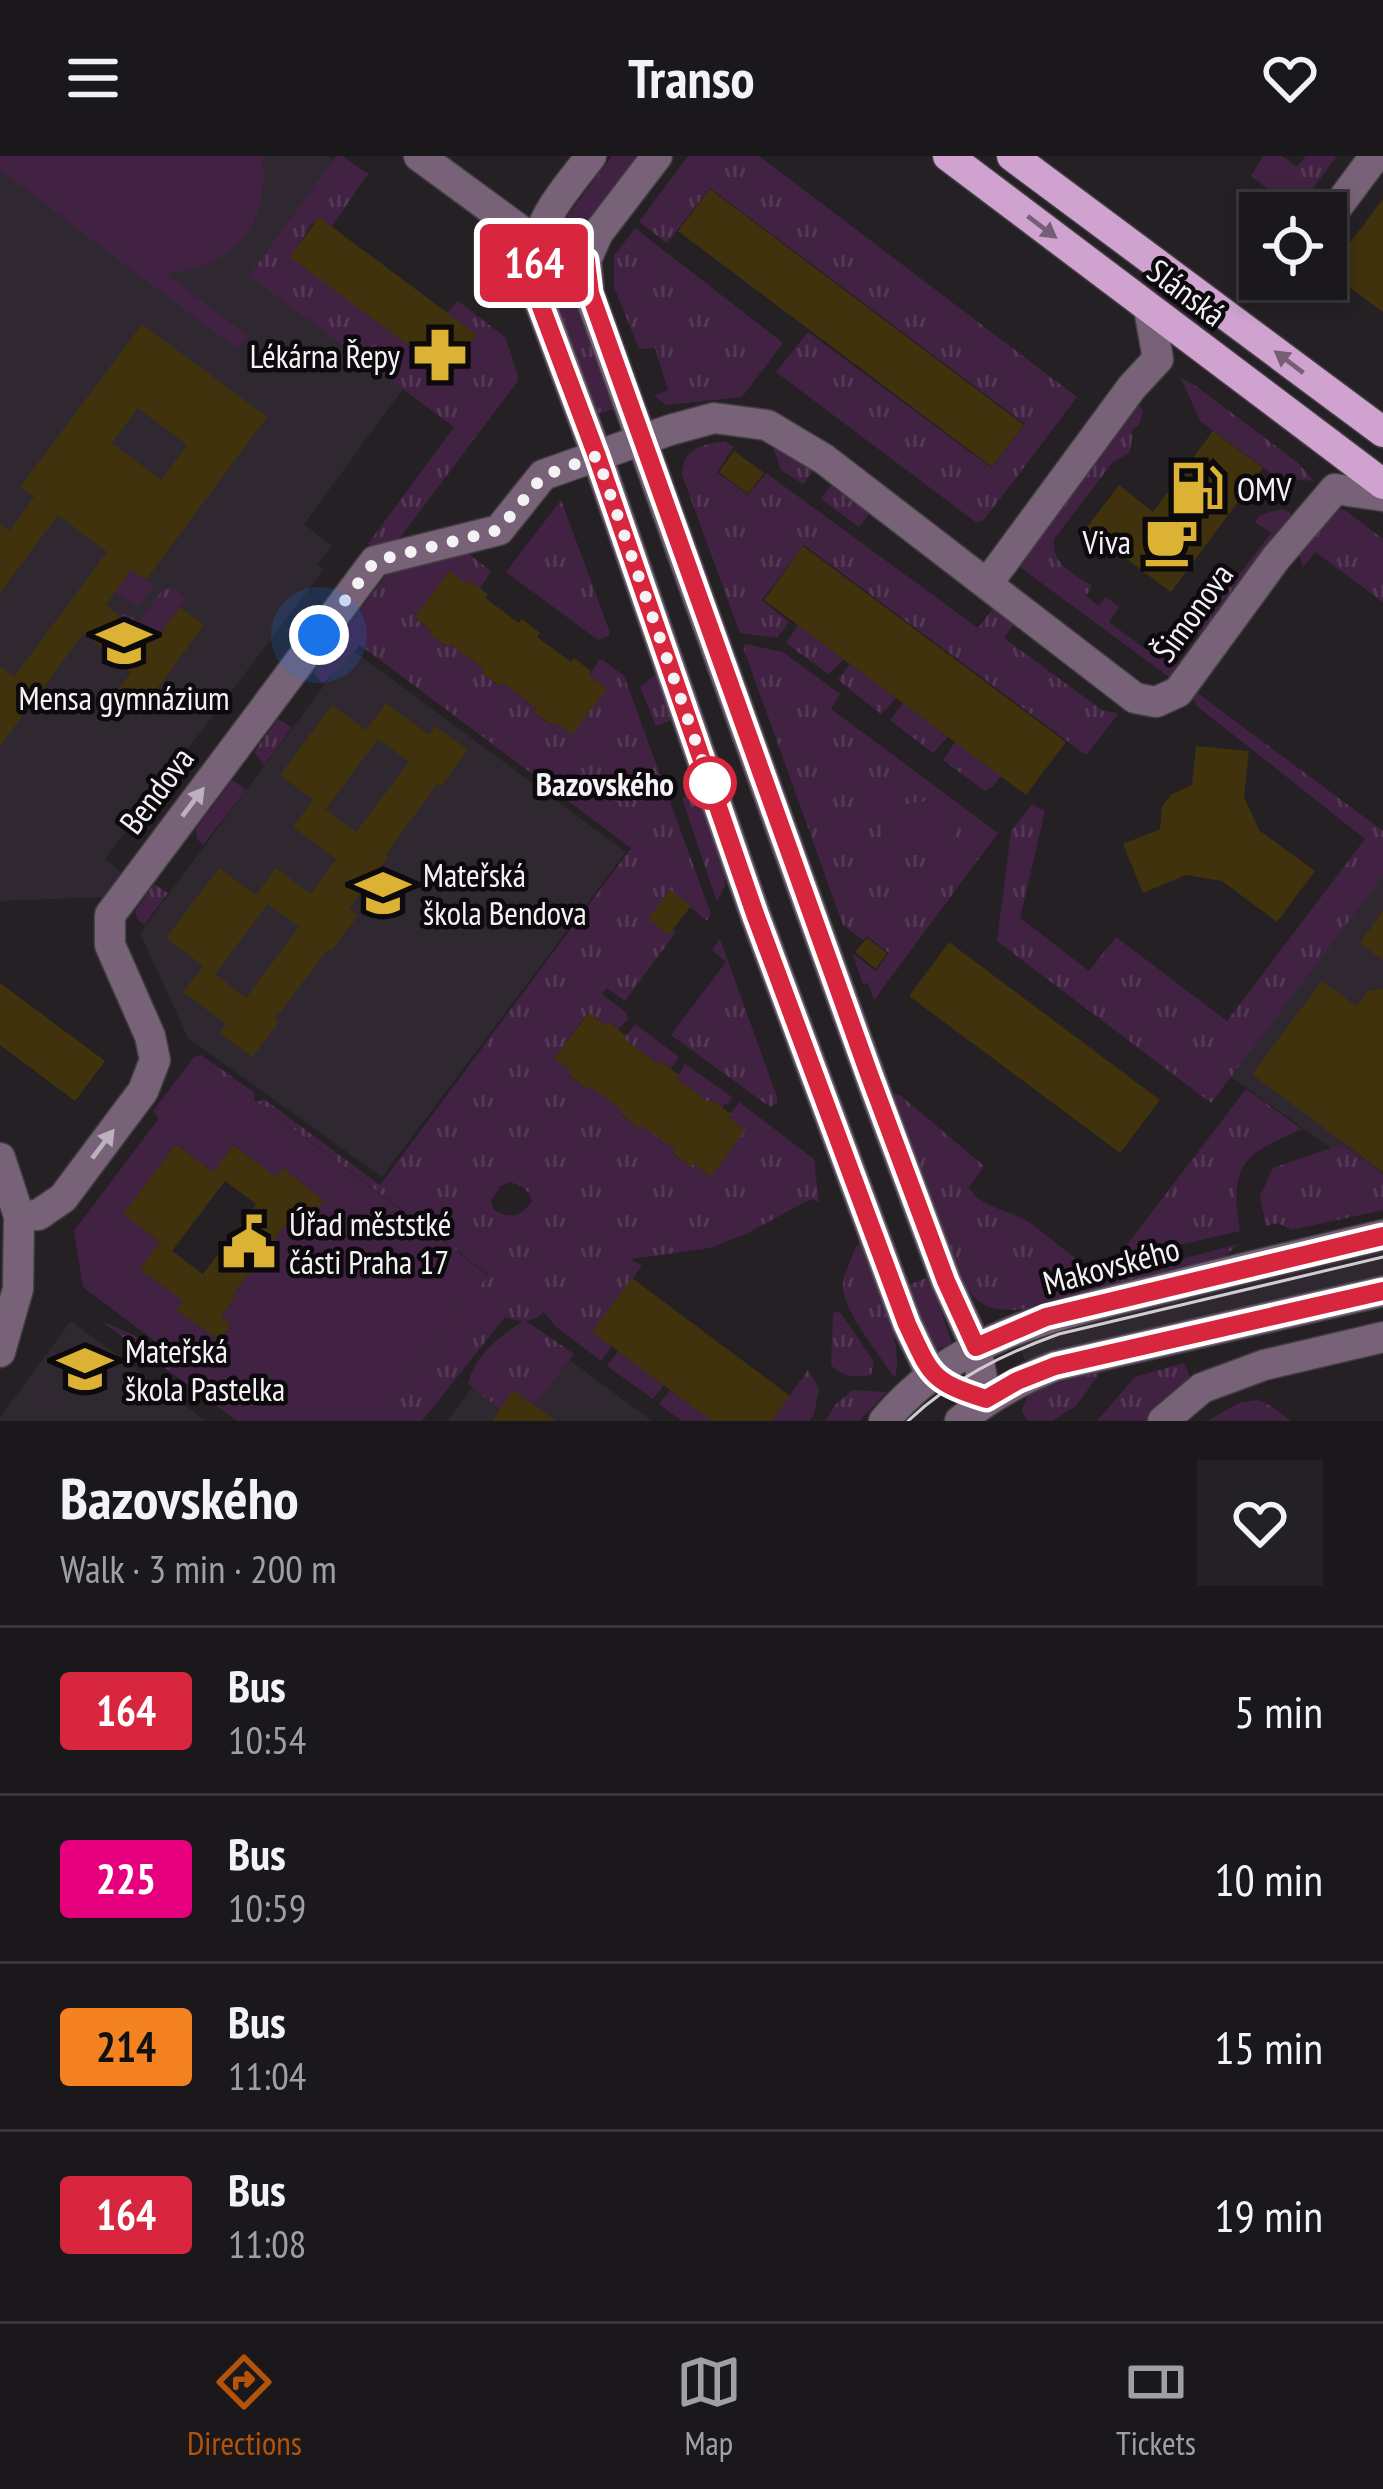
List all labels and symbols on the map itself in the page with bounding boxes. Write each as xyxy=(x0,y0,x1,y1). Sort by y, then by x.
one-way arrow xyxy=(1026,214,1057,239)
line badge: 164 xyxy=(465,224,603,302)
street label: Slánská xyxy=(1139,249,1235,335)
pharmacy icon: Lékárna Řepy xyxy=(411,326,469,384)
place label: Lékárna Řepy xyxy=(250,334,401,377)
one-way arrow xyxy=(1273,351,1305,375)
fuel station icon: OMV xyxy=(1168,459,1226,517)
place label: OMV xyxy=(1237,467,1292,510)
cafe icon: Viva xyxy=(1142,512,1200,570)
place label: Viva xyxy=(1082,520,1131,563)
street label: Šimonova xyxy=(1142,554,1242,670)
your location xyxy=(289,605,349,665)
school or university icon: Mensa gymnázium xyxy=(95,614,153,672)
place label: Mensa gymnázium xyxy=(18,676,230,719)
street label: Bendova xyxy=(109,738,203,842)
marker: Bazovského xyxy=(685,758,735,808)
place label: Bazovského xyxy=(536,762,674,805)
one-way arrow xyxy=(180,786,204,818)
place label: Mateřská škola Bendova xyxy=(423,853,587,934)
school or university icon: Mateřská škola Bendova xyxy=(354,864,412,922)
one-way arrow xyxy=(91,1129,115,1160)
place label: Úřad měststké části Praha 17 xyxy=(289,1202,451,1283)
public building icon: Úřad měststké části Praha 17 xyxy=(220,1213,278,1271)
street label: Makovského xyxy=(1038,1226,1184,1304)
place label: Mateřská škola Pastelka xyxy=(125,1329,285,1410)
school or university icon: Mateřská škola Pastelka xyxy=(56,1340,114,1398)

